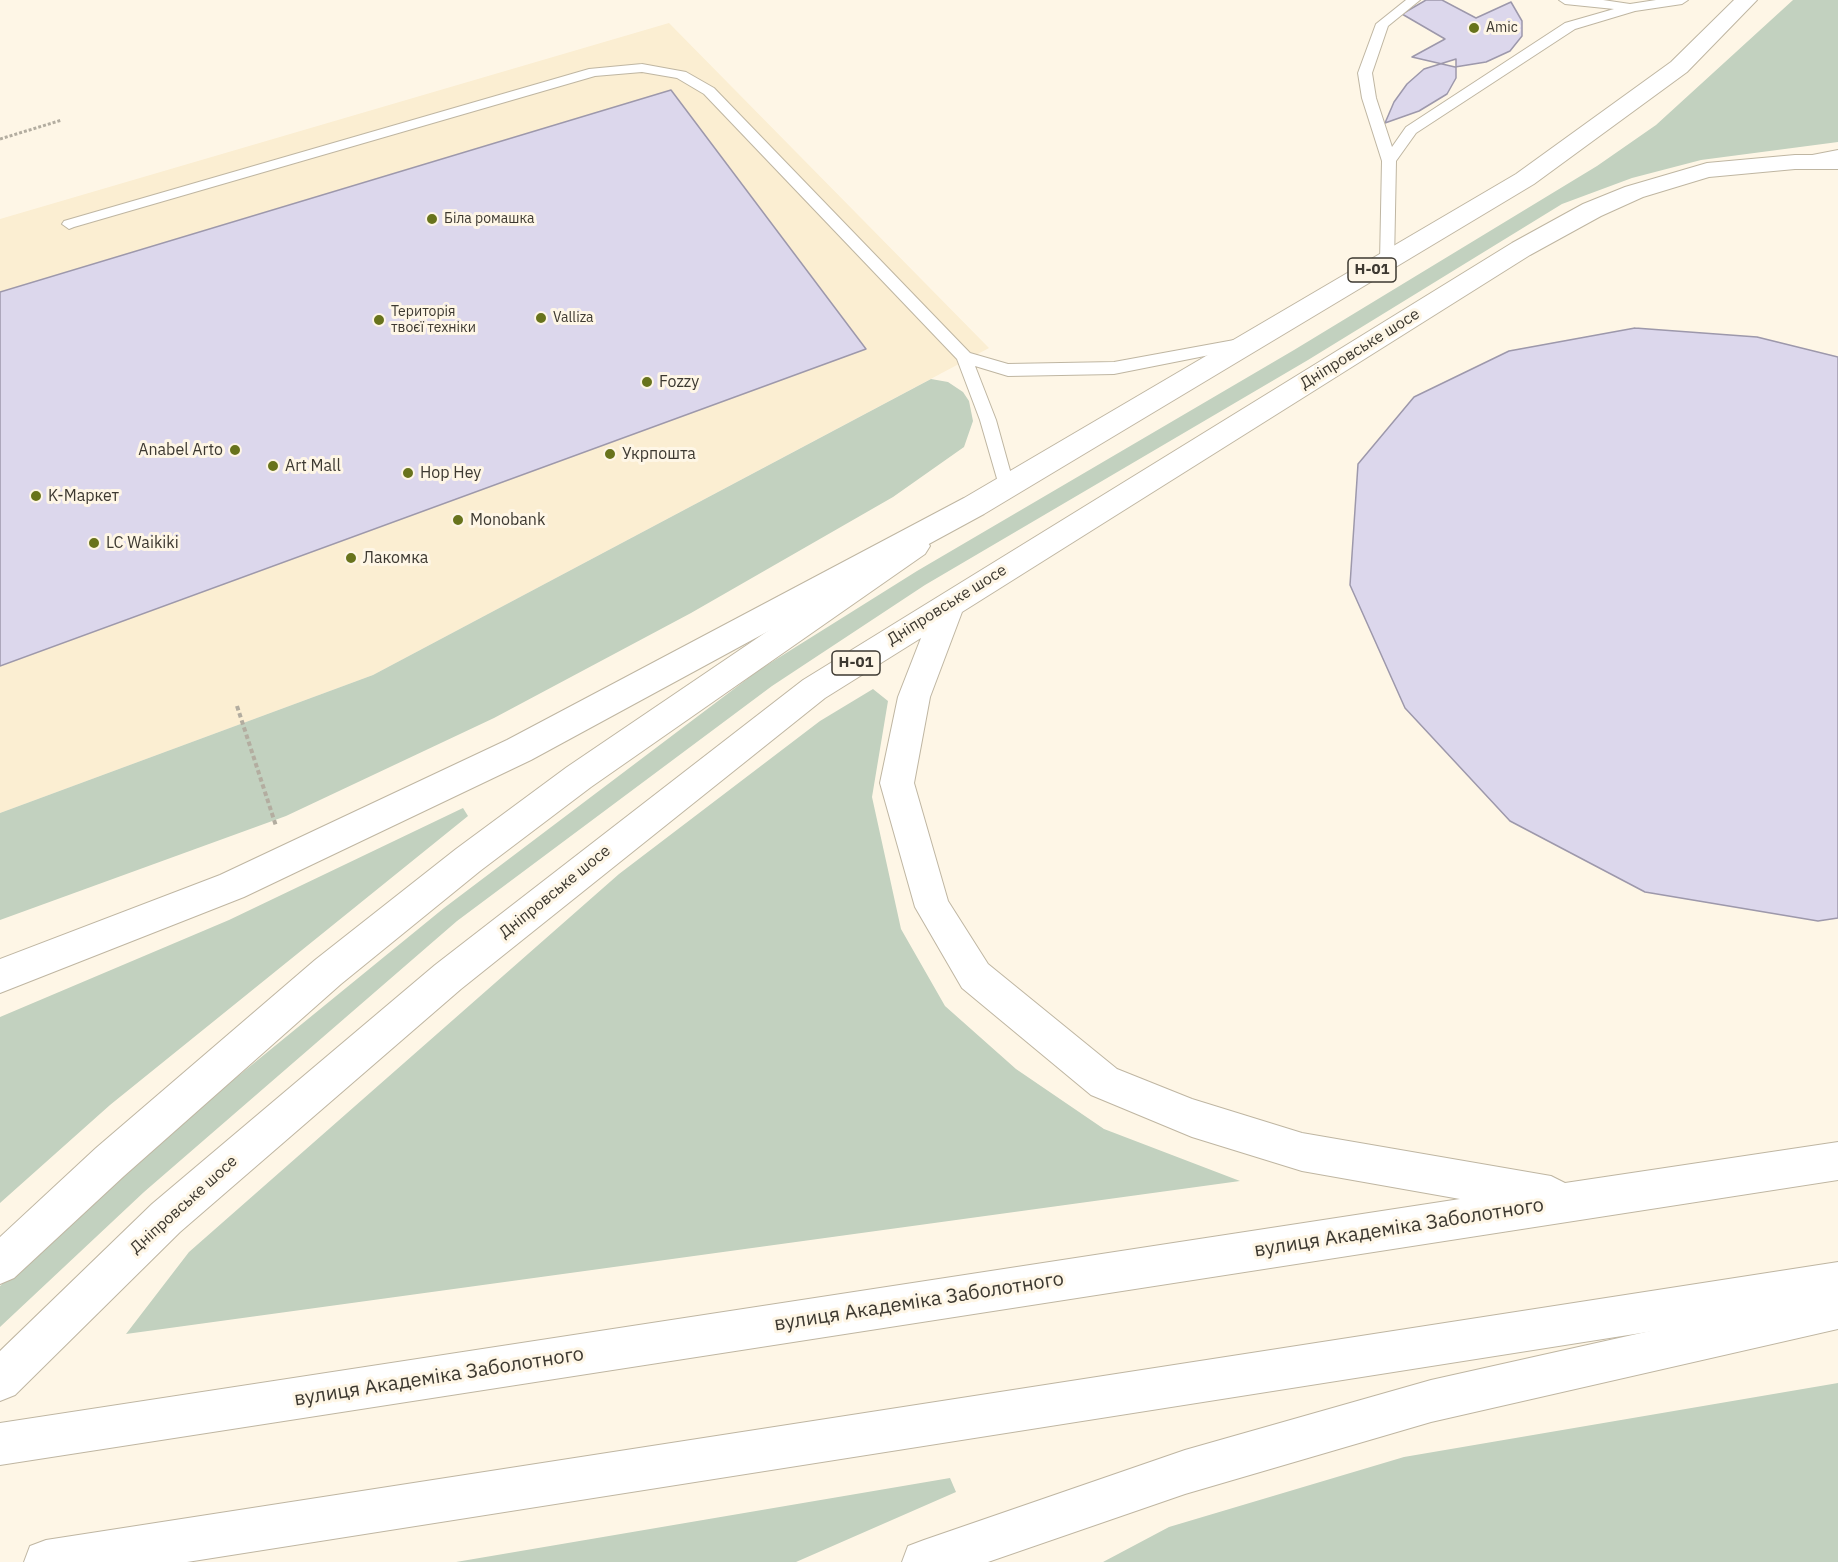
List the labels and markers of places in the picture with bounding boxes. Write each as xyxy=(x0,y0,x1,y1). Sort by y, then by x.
place label: Amic xyxy=(1486,20,1518,36)
marker: Amic xyxy=(1467,21,1481,35)
place label: Біла ромашка xyxy=(444,211,534,227)
marker: Біла ромашка xyxy=(425,212,439,226)
place label: Територія твоєї техніки xyxy=(391,304,476,336)
place label: Valliza xyxy=(553,310,594,326)
marker: Valliza xyxy=(534,311,548,325)
marker: Територія твоєї техніки xyxy=(372,313,386,327)
place label: Fozzy xyxy=(659,372,699,392)
marker: Fozzy xyxy=(640,375,654,389)
place label: Anabel Arto xyxy=(138,440,223,460)
marker: Anabel Arto xyxy=(228,443,242,457)
place label: Укрпошта xyxy=(622,444,696,464)
marker: Укрпошта xyxy=(603,447,617,461)
place label: Art Mall xyxy=(285,456,341,476)
marker: Art Mall xyxy=(266,459,280,473)
place label: Hop Hey xyxy=(420,463,481,483)
marker: Hop Hey xyxy=(401,466,415,480)
place label: K-Маркет xyxy=(48,486,119,506)
marker: K-Маркет xyxy=(29,489,43,503)
place label: Monobank xyxy=(470,510,545,530)
marker: Monobank xyxy=(451,513,465,527)
place label: LC Waikiki xyxy=(106,533,179,553)
marker: LC Waikiki xyxy=(87,536,101,550)
place label: Лакомка xyxy=(363,548,428,568)
marker: Лакомка xyxy=(344,551,358,565)

